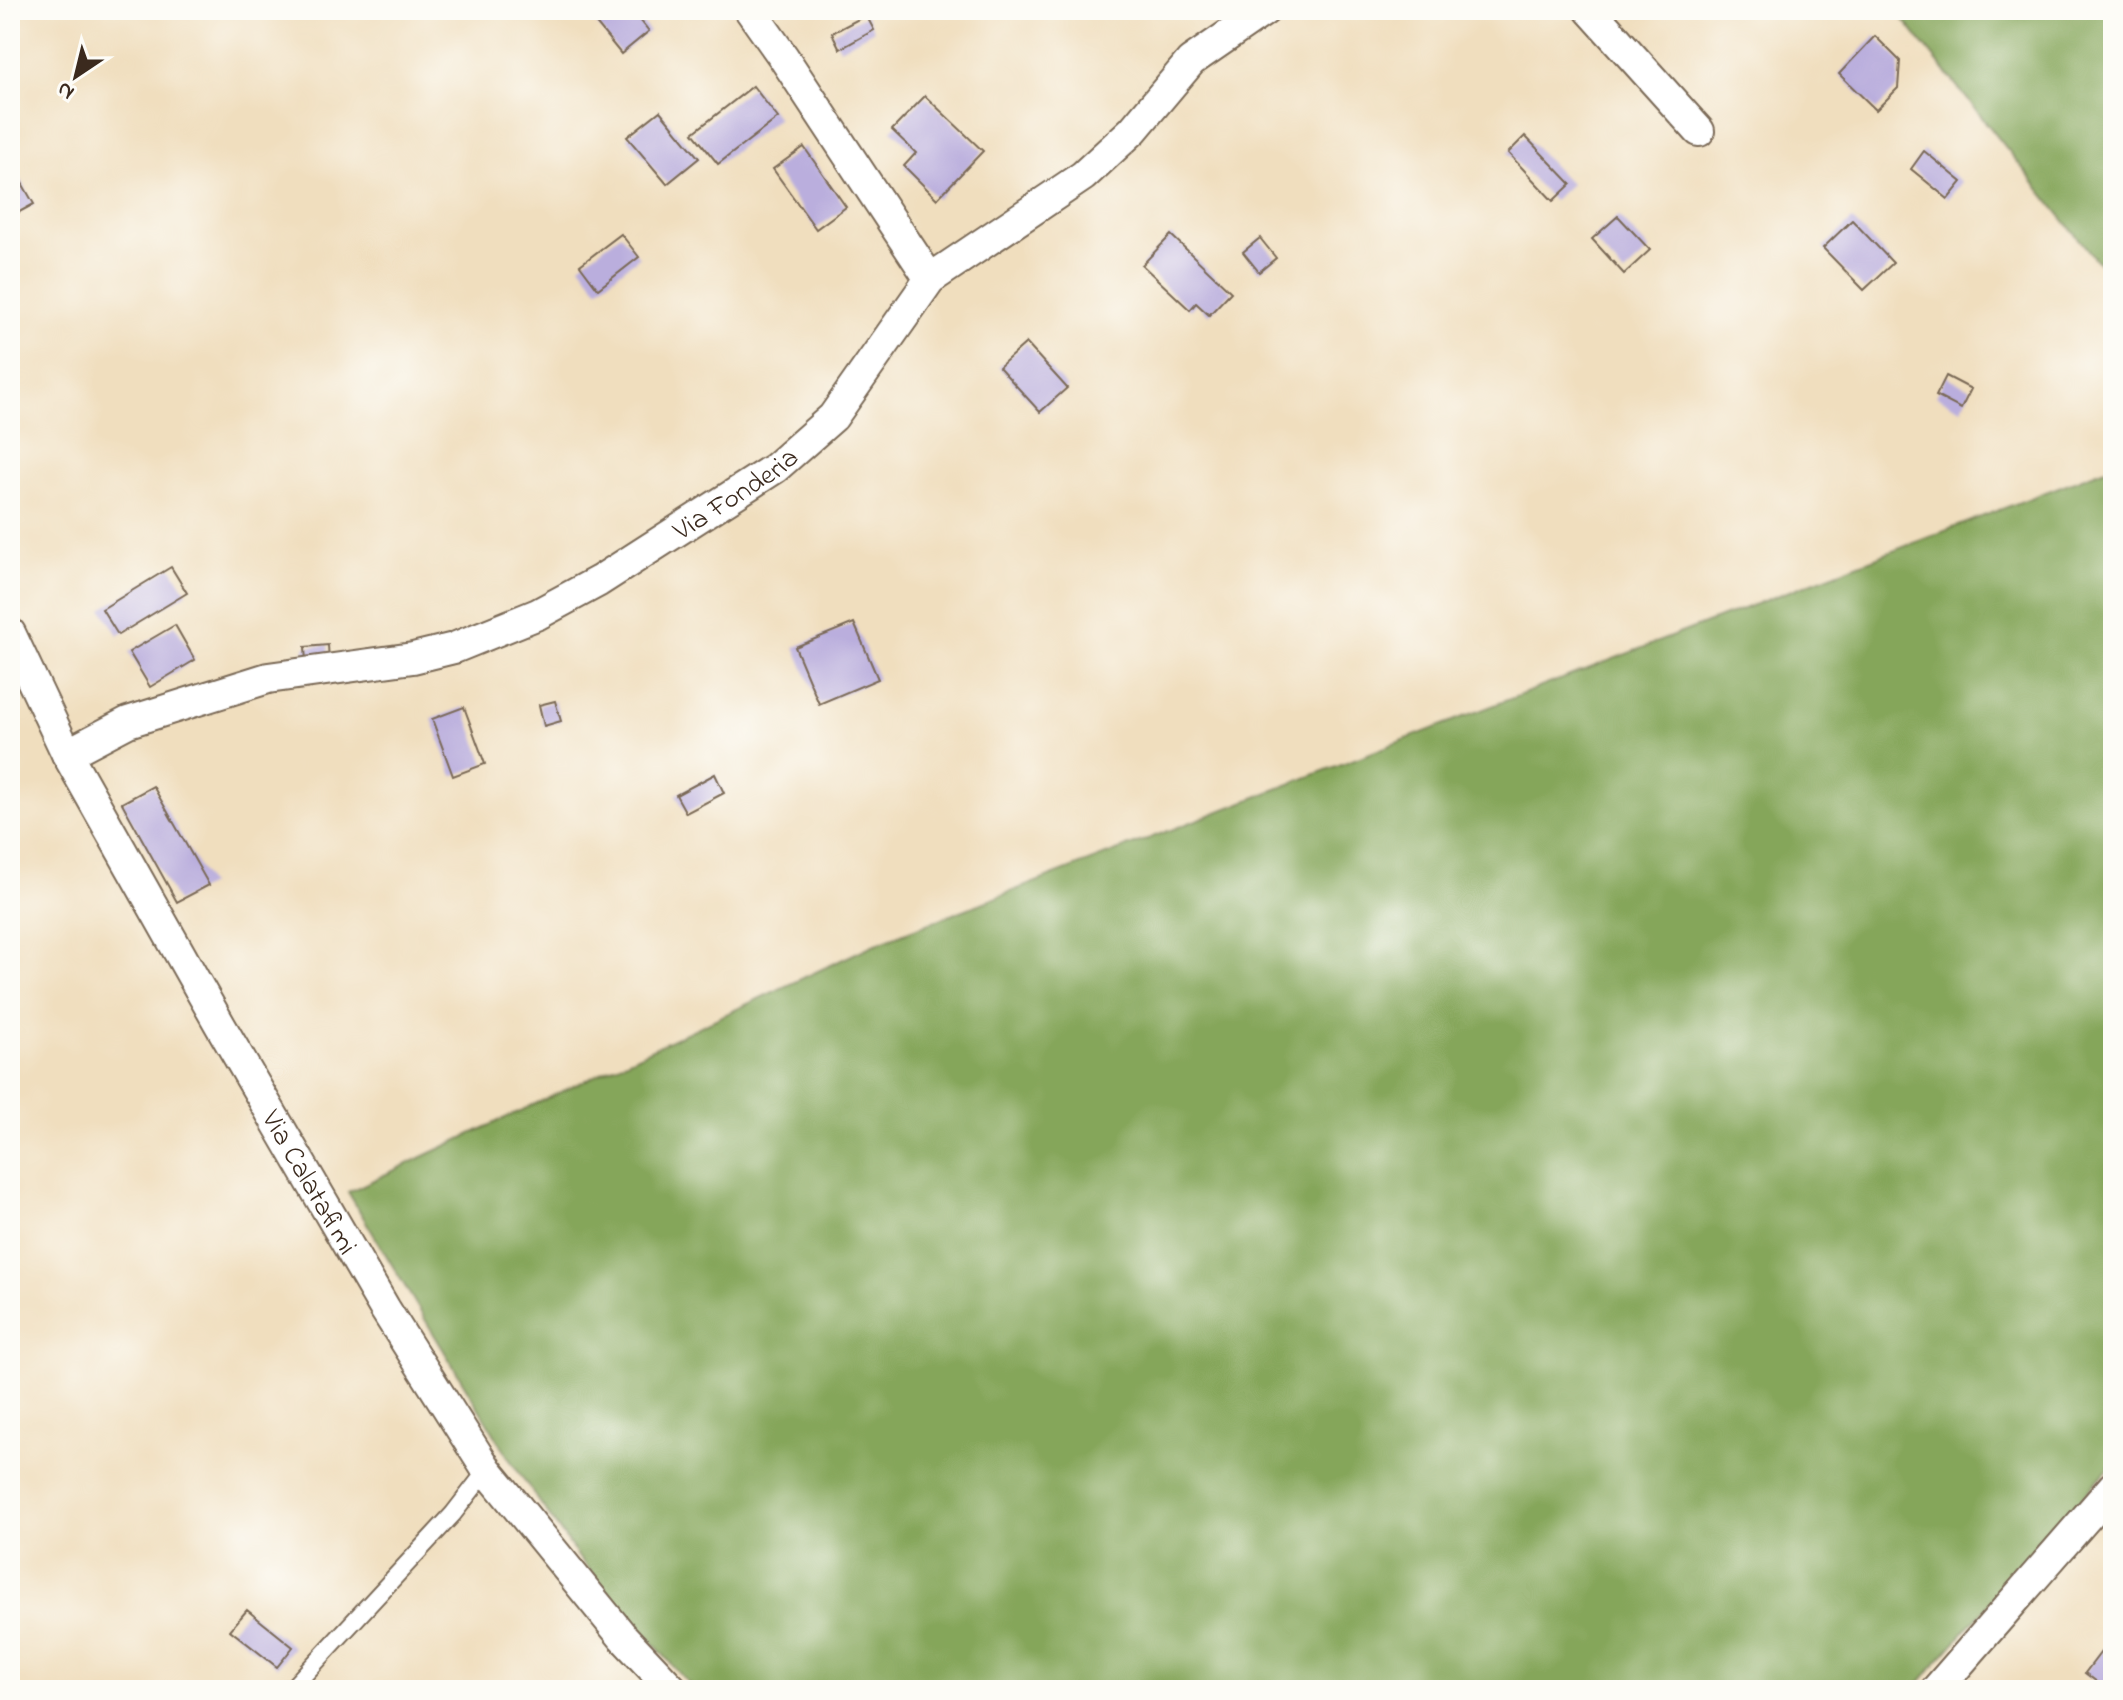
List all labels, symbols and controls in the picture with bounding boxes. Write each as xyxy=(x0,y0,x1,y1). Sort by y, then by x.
north arrow xyxy=(36,36,116,116)
text: N xyxy=(51,73,82,107)
street label: Via Fonderia xyxy=(665,439,809,553)
street label: Via Calatafimi xyxy=(249,1102,366,1263)

